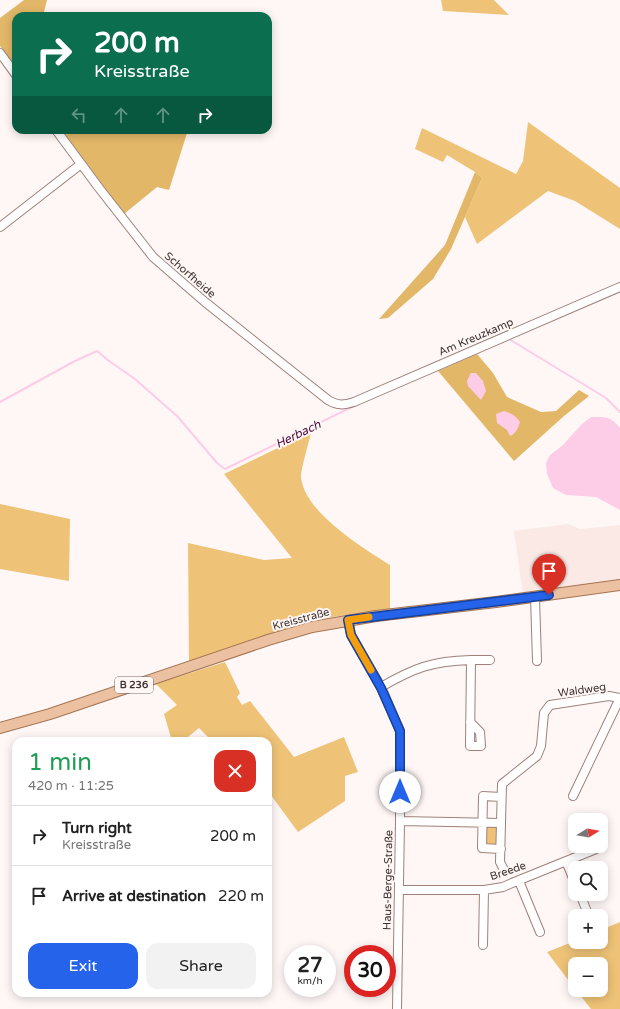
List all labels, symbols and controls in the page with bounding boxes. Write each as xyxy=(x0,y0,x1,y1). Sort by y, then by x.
text: 200 m xyxy=(94,26,180,60)
icon: right xyxy=(28,28,80,80)
text: Kreisstraße xyxy=(94,60,190,82)
icon: left xyxy=(68,104,90,126)
icon: ahead xyxy=(110,104,132,126)
icon: ahead xyxy=(152,104,174,126)
icon: right xyxy=(194,104,216,126)
street label: Schorfheide xyxy=(162,249,218,301)
street label: Am Kreuzkamp xyxy=(437,315,515,359)
water label: Herbach xyxy=(273,417,323,451)
pin xyxy=(532,554,566,595)
icon: arrive xyxy=(538,560,560,582)
street label: Kreisstraße xyxy=(271,605,331,633)
road number: B 236 xyxy=(115,677,153,693)
street label: Waldweg xyxy=(557,680,607,700)
text: 1 min xyxy=(28,748,92,777)
button: close xyxy=(214,750,256,792)
position arrow xyxy=(379,771,421,813)
text: 420 m · 11:25 xyxy=(28,778,114,794)
north arrow xyxy=(568,813,608,853)
map controls xyxy=(568,813,608,997)
text: Turn right xyxy=(62,819,132,837)
icon: right xyxy=(28,825,50,847)
text: 200 m xyxy=(210,827,256,845)
street label: Haus-Berge-Straße xyxy=(381,830,395,930)
text: Kreisstraße xyxy=(62,837,131,853)
street label: Breede xyxy=(488,859,528,883)
button: search xyxy=(568,861,608,901)
icon: arrive xyxy=(28,885,50,907)
text: Arrive at destination xyxy=(62,887,206,905)
text: 220 m xyxy=(218,887,264,905)
button: + xyxy=(568,909,608,949)
button: Exit xyxy=(28,943,138,989)
button: Share xyxy=(146,943,256,989)
speed limit sign: 30 xyxy=(344,945,396,997)
text: 27 xyxy=(297,954,323,978)
button: − xyxy=(568,957,608,997)
text: km/h xyxy=(297,975,323,987)

